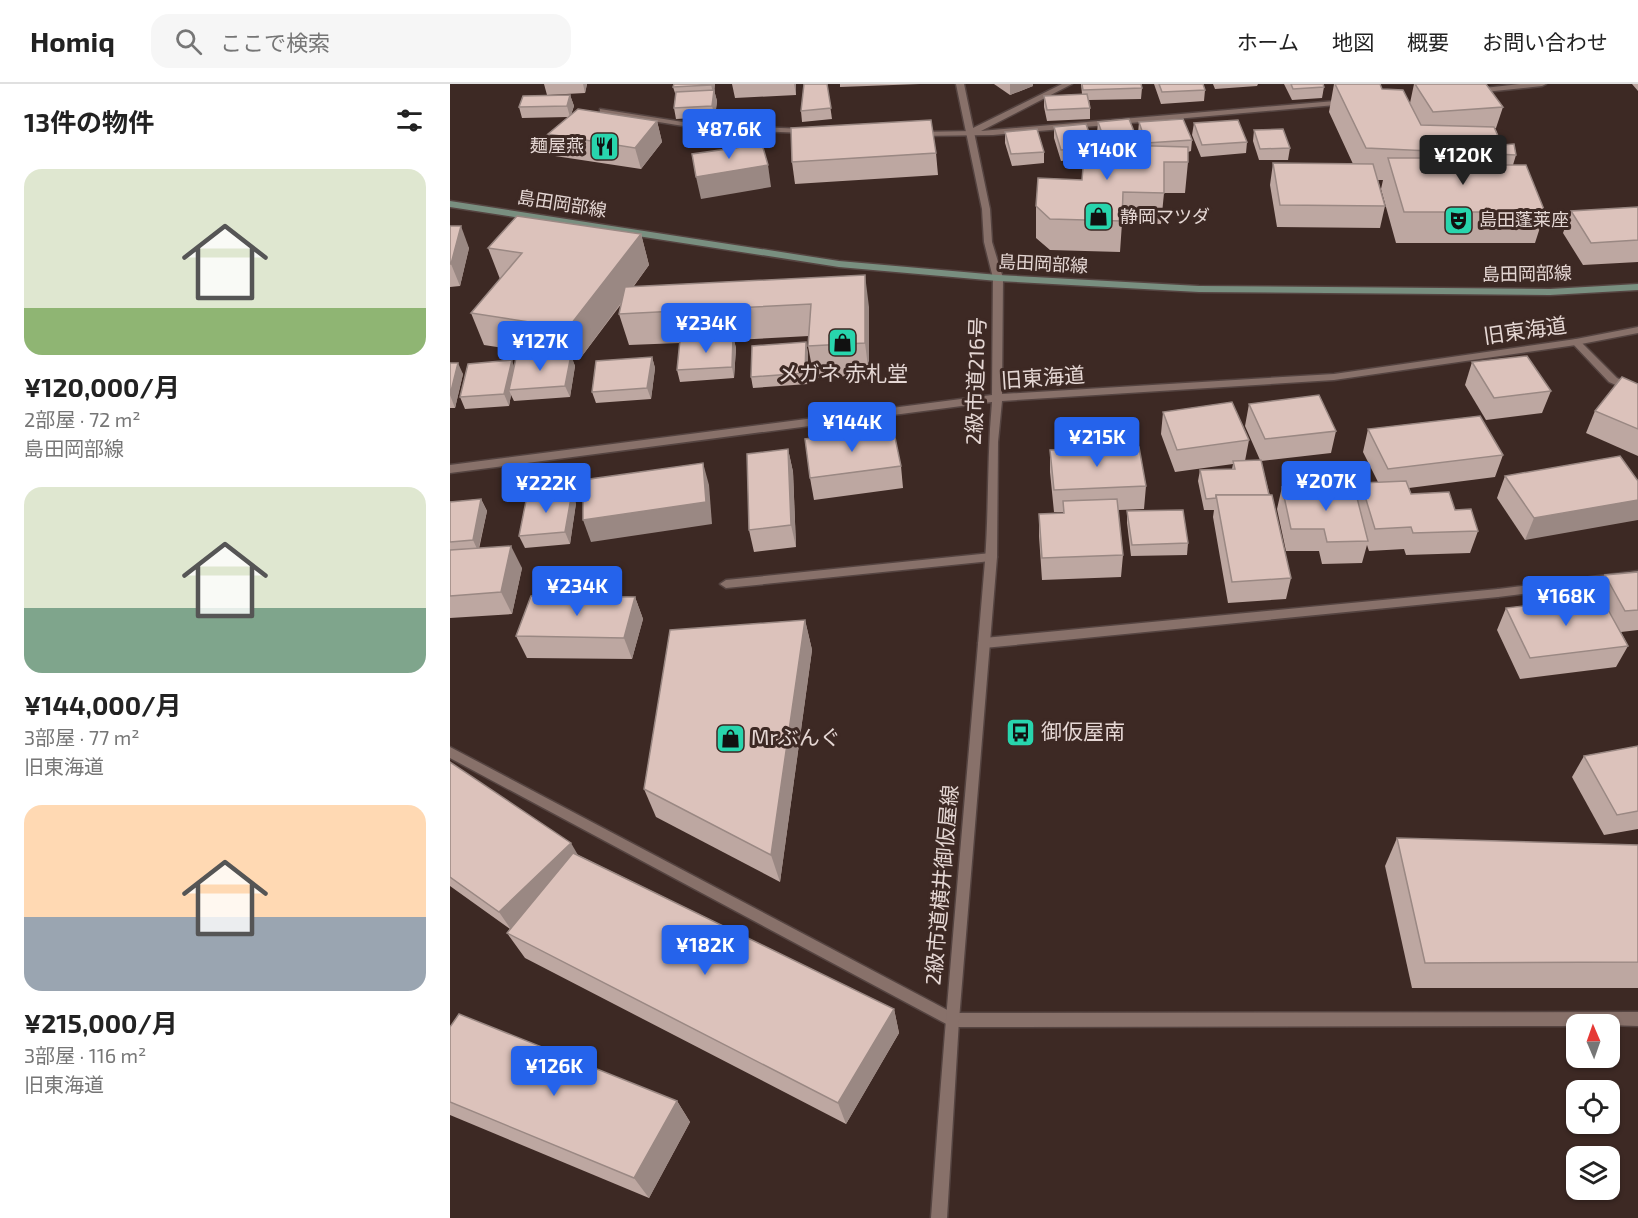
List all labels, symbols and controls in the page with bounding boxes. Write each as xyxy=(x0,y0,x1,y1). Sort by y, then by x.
search box xyxy=(151,14,571,68)
text: Homiq xyxy=(30,24,115,58)
icon: search xyxy=(172,25,205,58)
text: ここで検索 xyxy=(220,29,330,55)
text: ホーム xyxy=(1237,29,1299,54)
text: 地図 xyxy=(1332,29,1374,54)
text: 概要 xyxy=(1407,29,1449,54)
text: お問い合わせ xyxy=(1482,29,1608,54)
icon: filters xyxy=(393,104,426,137)
text: 13件の物件 xyxy=(24,106,154,137)
pin: ¥87.6K xyxy=(680,109,778,160)
text: ¥87.6K xyxy=(697,116,761,140)
restaurant icon: 麺屋燕 xyxy=(589,130,621,162)
pin: ¥140K xyxy=(1065,130,1149,181)
place label: 麺屋燕 xyxy=(530,134,584,156)
pin: ¥120K xyxy=(1421,135,1505,186)
text: ¥140K xyxy=(1077,137,1137,161)
text: ¥120K xyxy=(1434,142,1492,166)
street label: 島田岡部線 xyxy=(516,185,608,221)
shop icon: 静岡マツダ xyxy=(1083,201,1115,233)
theatre icon: 島田蓬莱座 xyxy=(1442,204,1474,236)
place label: 静岡マツダ xyxy=(1120,205,1210,227)
icon: home xyxy=(171,208,279,316)
place label: 島田蓬莱座 xyxy=(1479,208,1569,230)
street label: 島田岡部線 xyxy=(998,250,1089,276)
street label: 島田岡部線 xyxy=(1482,261,1572,285)
pin: ¥234K xyxy=(664,303,748,354)
text: ¥234K xyxy=(675,310,737,334)
street label: 旧東海道 xyxy=(1481,311,1568,348)
street label: 2級市道216号 xyxy=(960,317,989,445)
pin: ¥127K xyxy=(498,321,582,372)
shop icon: メガネ 赤札堂 xyxy=(827,327,859,359)
text: ¥127K xyxy=(512,328,568,352)
place label: メガネ 赤札堂 xyxy=(778,360,908,385)
street label: 旧東海道 xyxy=(1000,361,1086,392)
text: ¥120,000/月 xyxy=(24,371,180,402)
pin: ¥144K xyxy=(810,402,894,453)
text: 2部屋 · 72 m² xyxy=(24,407,141,431)
text: ¥144K xyxy=(822,409,882,433)
pin: ¥215K xyxy=(1055,417,1139,468)
text: ¥215K xyxy=(1068,424,1126,448)
text: 島田岡部線 xyxy=(24,436,124,460)
pin: ¥207K xyxy=(1284,461,1368,512)
pin: ¥222K xyxy=(504,463,588,514)
text: ¥207K xyxy=(1296,468,1356,492)
text: ¥222K xyxy=(516,470,576,494)
icon: home xyxy=(171,526,279,634)
pin: ¥234K xyxy=(535,566,619,617)
text: ¥234K xyxy=(546,573,608,597)
pin: ¥168K xyxy=(1524,576,1608,627)
text: ¥168K xyxy=(1537,583,1595,607)
text: ¥144,000/月 xyxy=(24,689,182,720)
bus stop icon: 御仮屋南 xyxy=(1004,716,1036,748)
place label: 御仮屋南 xyxy=(1041,718,1125,743)
shop icon: Mrぶんぐ xyxy=(714,722,746,754)
place label: Mrぶんぐ xyxy=(751,724,841,749)
text: 3部屋 · 77 m² xyxy=(24,725,140,749)
text: 旧東海道 xyxy=(24,754,104,778)
street label: 2級市道横井御仮屋線 xyxy=(919,784,962,986)
icon: home xyxy=(171,844,279,952)
pin: ¥182K xyxy=(663,925,747,976)
text: ¥182K xyxy=(676,932,734,956)
text: ¥215,000/月 xyxy=(24,1007,178,1038)
north arrow xyxy=(1566,1014,1620,1068)
map controls xyxy=(1566,1014,1620,1200)
text: 3部屋 · 116 m² xyxy=(24,1043,146,1067)
pin: ¥126K xyxy=(512,1046,596,1097)
text: ¥126K xyxy=(525,1053,583,1077)
text: 旧東海道 xyxy=(24,1072,104,1096)
button: locate xyxy=(1566,1080,1620,1134)
button: layers xyxy=(1566,1146,1620,1200)

